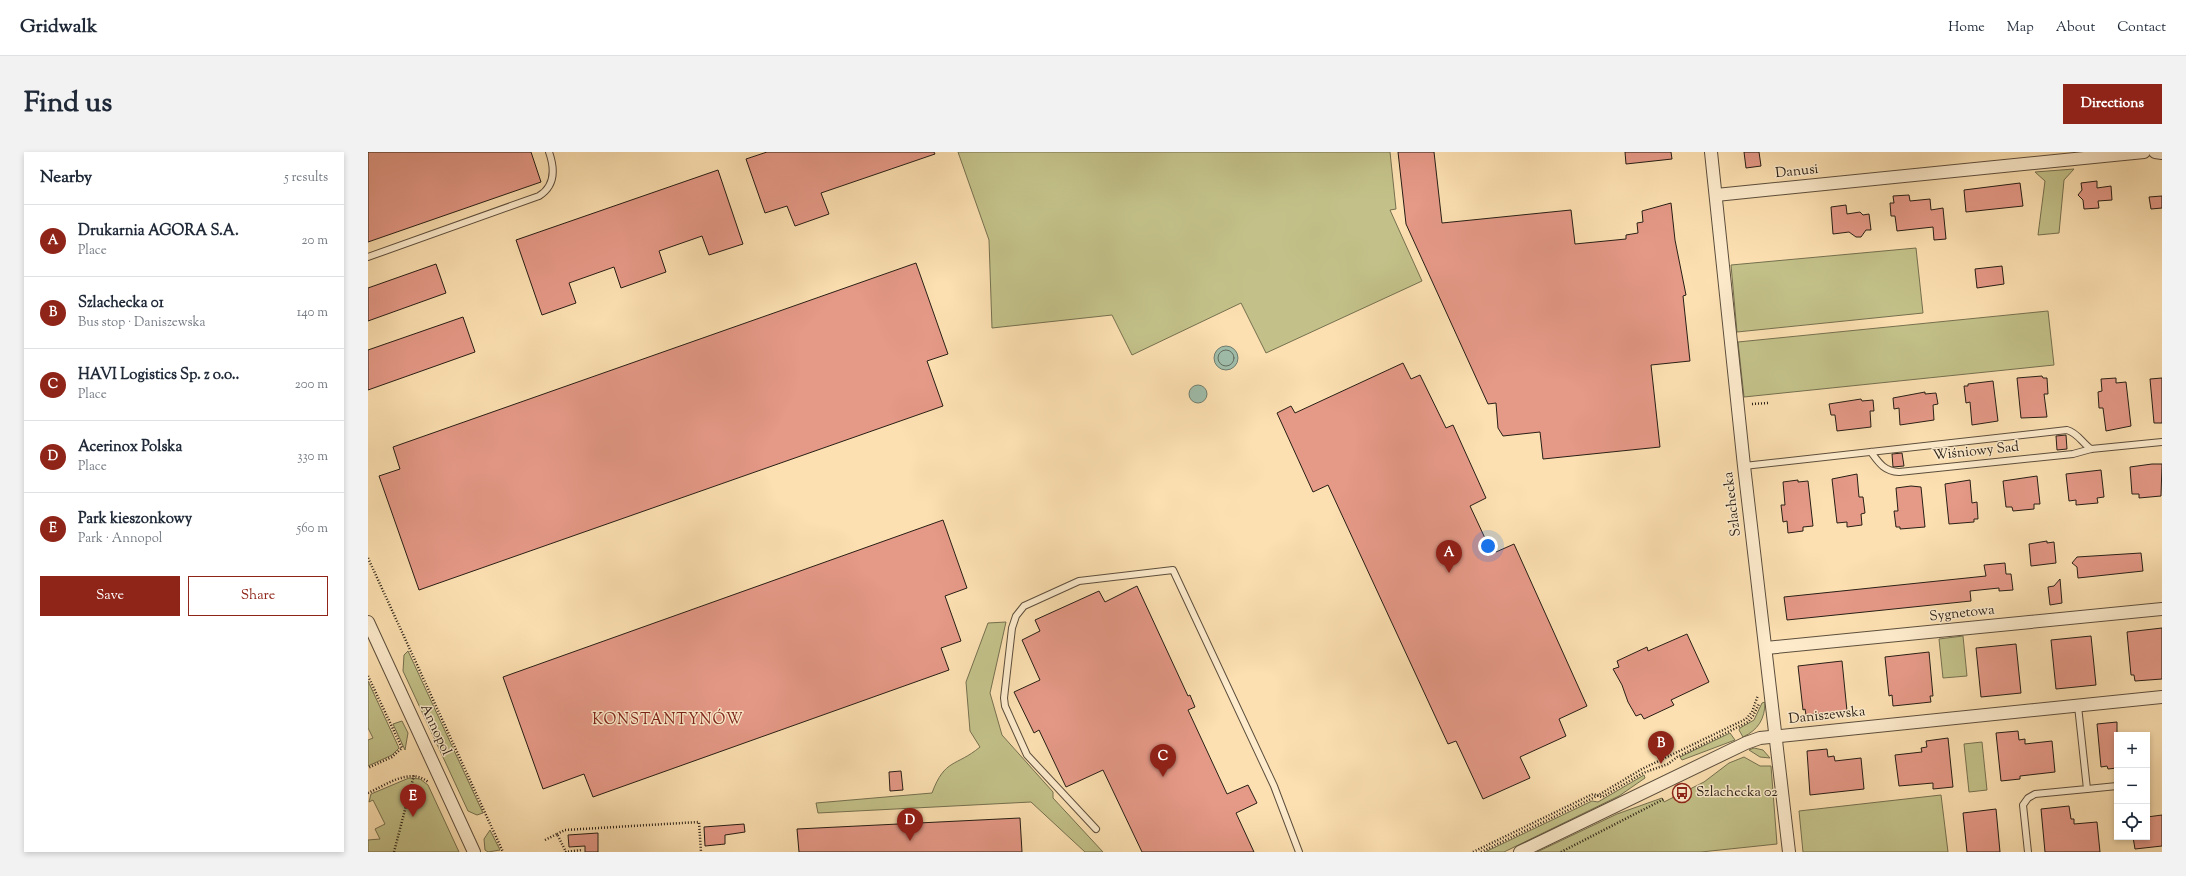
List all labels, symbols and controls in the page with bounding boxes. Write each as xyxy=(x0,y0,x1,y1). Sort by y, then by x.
text: Gridwalk xyxy=(20,14,97,41)
text: Home xyxy=(1948,18,1985,38)
text: Map xyxy=(2007,18,2034,38)
text: About xyxy=(2056,18,2095,38)
text: Contact xyxy=(2117,18,2166,38)
text: Find us xyxy=(24,84,112,124)
button: Directions xyxy=(2063,84,2162,124)
street label: Danusi xyxy=(1774,160,1820,184)
text: Nearby xyxy=(40,166,92,190)
text: 5 results xyxy=(284,169,328,187)
text: Drukarnia AGORA S.A. xyxy=(78,221,239,242)
text: A xyxy=(48,232,58,250)
text: 20 m xyxy=(302,232,328,250)
text: Place xyxy=(78,242,107,260)
text: Szlachecka 01 xyxy=(78,293,164,314)
text: B xyxy=(49,304,57,322)
text: 140 m xyxy=(297,304,328,322)
text: Bus stop · Daniszewska xyxy=(78,314,206,332)
text: HAVI Logistics Sp. z o.o.. xyxy=(78,365,239,386)
text: C xyxy=(48,376,58,394)
text: 200 m xyxy=(295,376,328,394)
text: Place xyxy=(78,386,107,404)
text: Acerinox Polska xyxy=(78,437,182,458)
street label: Wiśniowy Sad xyxy=(1932,438,2020,466)
text: D xyxy=(48,448,58,466)
text: 330 m xyxy=(297,448,328,466)
text: Place xyxy=(78,458,107,476)
street label: Szlachecka xyxy=(1719,470,1747,537)
text: Park kieszonkowy xyxy=(78,509,192,530)
text: E xyxy=(49,520,57,538)
text: 560 m xyxy=(297,520,328,538)
text: Park · Annopol xyxy=(78,530,162,548)
your location xyxy=(1478,536,1498,556)
pin: A xyxy=(1436,540,1462,573)
button: Save xyxy=(40,576,180,616)
button: Share xyxy=(188,576,328,616)
street label: Sygnetowa xyxy=(1928,601,1996,627)
street label: Annopol xyxy=(414,701,456,759)
street label: Daniszewska xyxy=(1788,702,1867,730)
district label: KONSTANTYNÓW xyxy=(592,708,744,731)
pin: B xyxy=(1648,731,1674,764)
map controls xyxy=(2114,732,2150,840)
button: + xyxy=(2114,732,2150,768)
pin: C xyxy=(1150,744,1176,777)
button: − xyxy=(2114,768,2150,804)
bus stop icon: Szlachecka 02 xyxy=(1671,782,1693,804)
place label: Szlachecka 02 xyxy=(1696,783,1778,803)
pin: E xyxy=(400,784,426,817)
button: locate xyxy=(2114,804,2150,840)
pin: D xyxy=(897,808,923,841)

